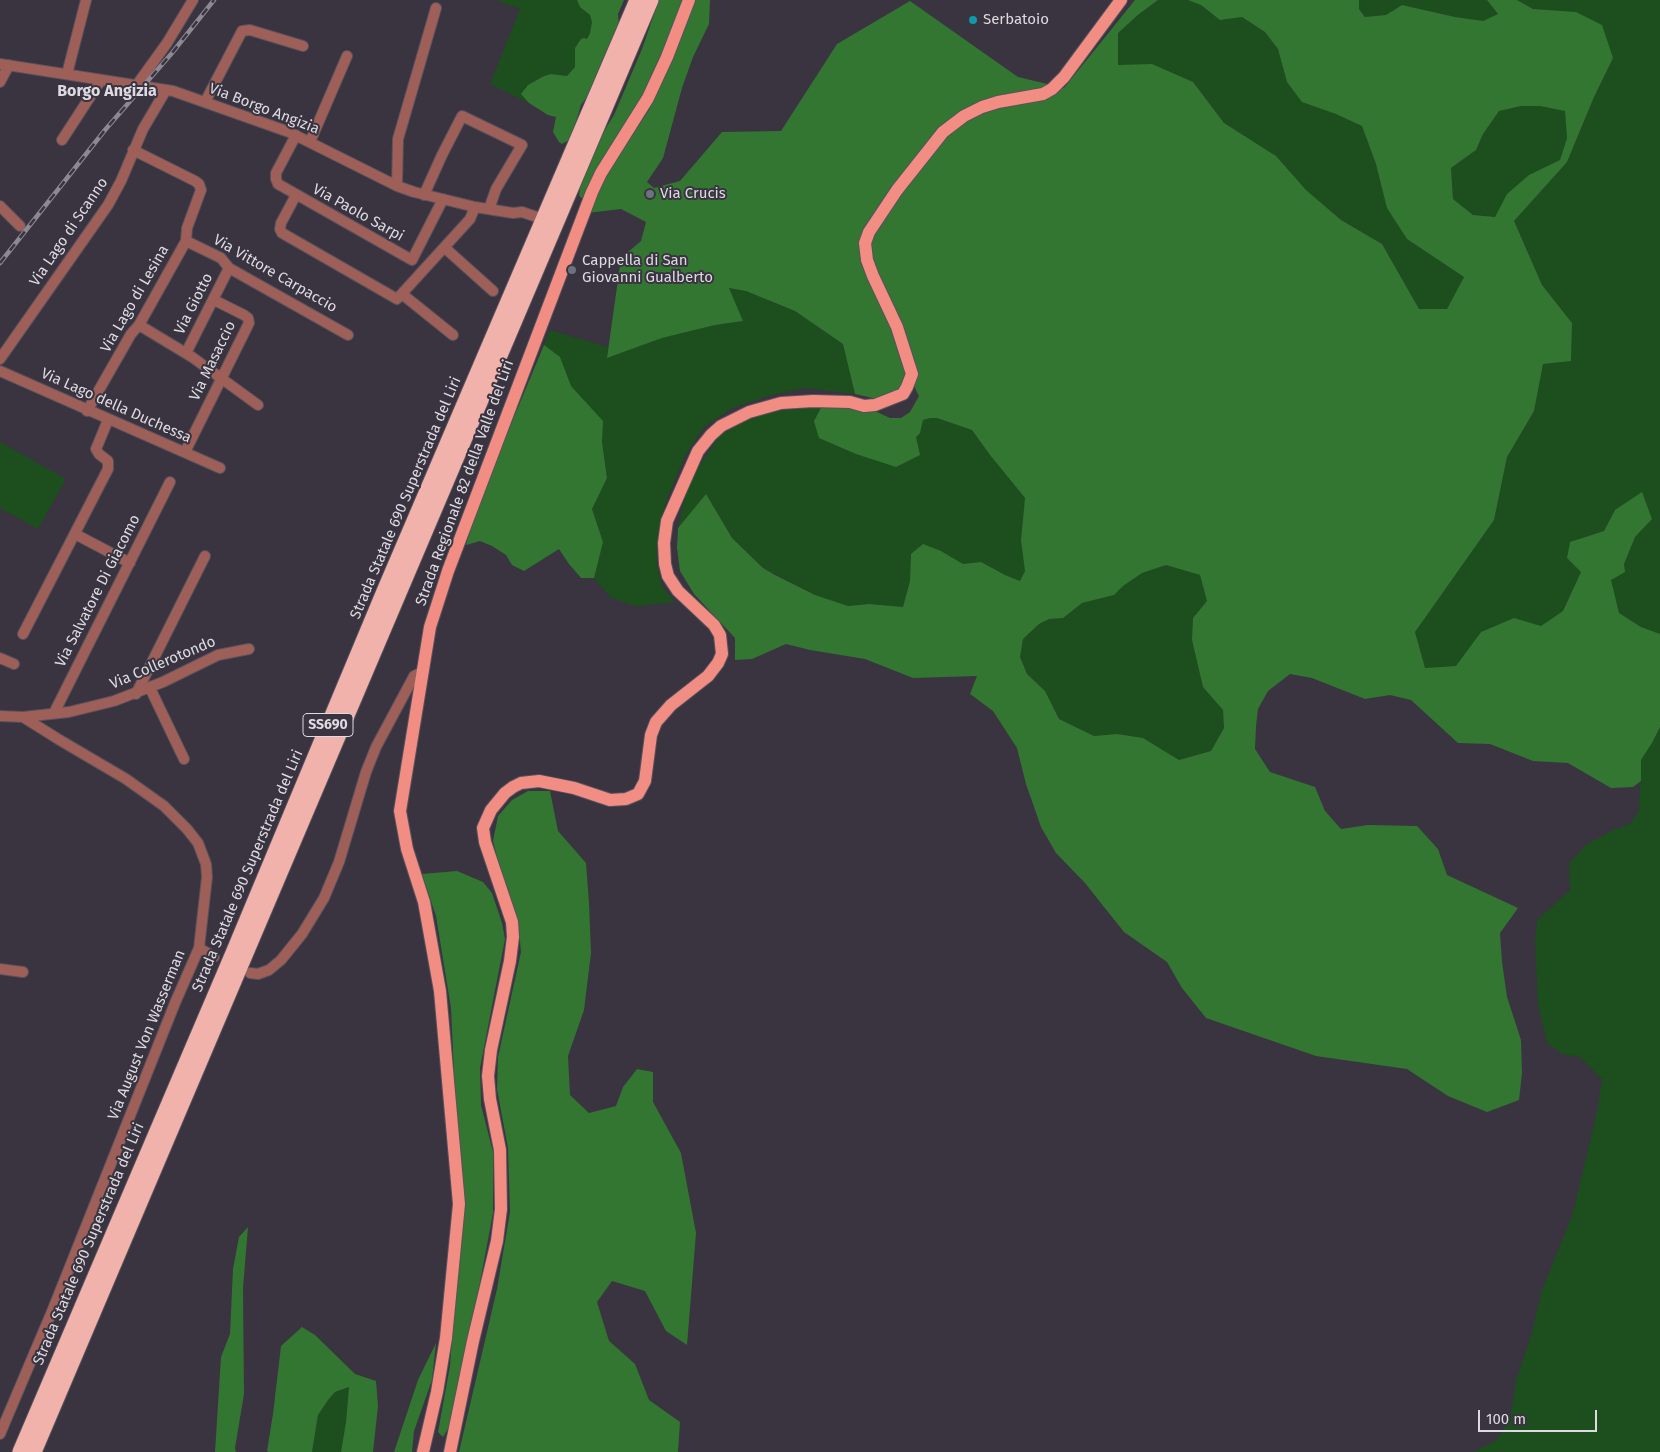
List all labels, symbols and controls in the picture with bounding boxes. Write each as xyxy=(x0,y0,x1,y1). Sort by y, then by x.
place label: Serbatoio xyxy=(983,11,1049,29)
marker: Serbatoio xyxy=(967,14,979,26)
street label: Via Borgo Angizia xyxy=(206,80,322,138)
district label: Borgo Angizia xyxy=(57,82,157,102)
street label: Via Lago di Scanno xyxy=(26,174,112,290)
street label: Via Paolo Sarpi xyxy=(309,180,407,246)
place label: Via Crucis xyxy=(660,185,726,203)
marker: Via Crucis xyxy=(644,188,656,200)
street label: Via Vittore Carpaccio xyxy=(210,231,340,317)
street label: Via Lago di Lesina xyxy=(97,242,173,356)
place label: Cappella di San Giovanni Gualberto xyxy=(582,252,713,287)
marker: Cappella di San Giovanni Gualberto xyxy=(566,264,578,276)
street label: Via Giotto xyxy=(171,270,217,338)
street label: Via Masaccio xyxy=(186,318,240,404)
street label: Strada Regionale 82 della Valle del Liri xyxy=(412,357,518,609)
street label: Via Lago della Duchessa xyxy=(38,365,194,447)
street label: Strada Statale 690 Superstrada del Liri xyxy=(347,374,465,622)
street label: Via Salvatore Di Giacomo xyxy=(52,512,144,670)
street label: Via Collerotondo xyxy=(107,633,219,693)
road number: SS690 xyxy=(303,714,353,736)
street label: Strada Statale 690 Superstrada del Liri xyxy=(189,747,307,995)
street label: Via August Von Wasserman xyxy=(105,947,189,1123)
street label: Strada Statale 690 Superstrada del Liri xyxy=(30,1120,148,1368)
scale bar xyxy=(1480,1400,1599,1432)
text: 100 m xyxy=(1486,1410,1526,1428)

